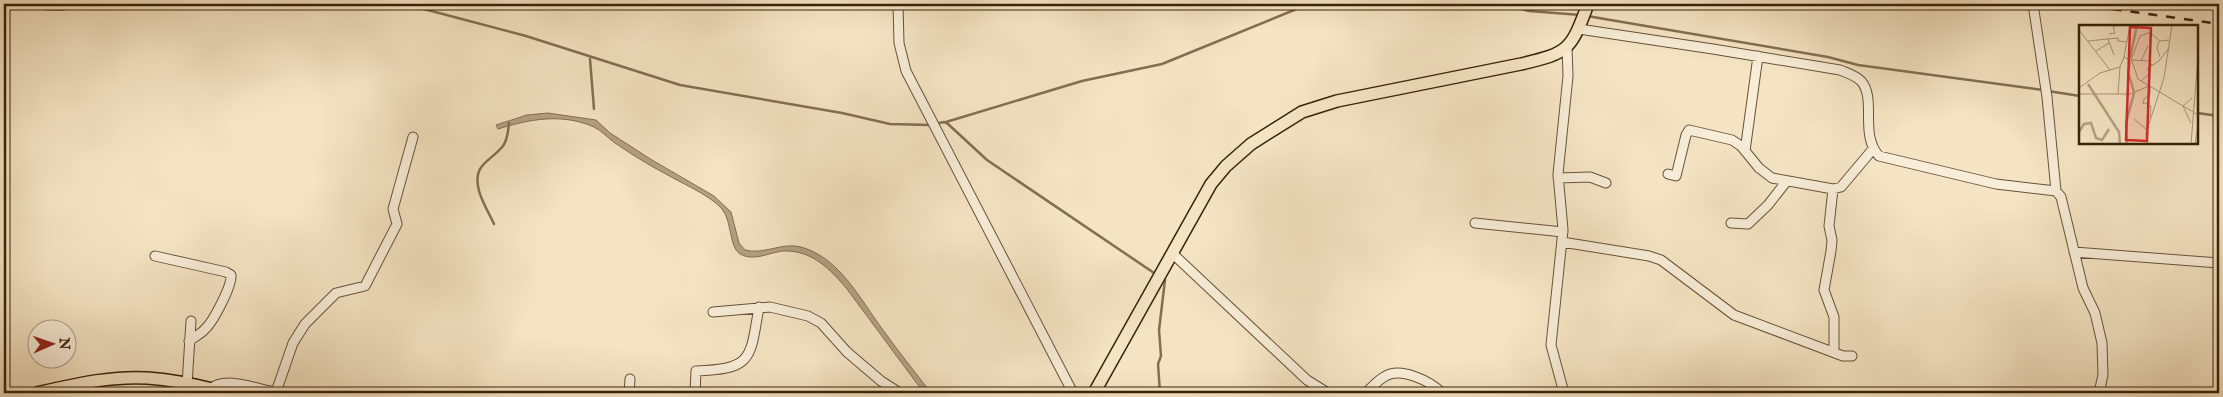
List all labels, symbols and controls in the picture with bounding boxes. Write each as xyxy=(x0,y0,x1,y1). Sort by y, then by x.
inset map xyxy=(2079,25,2198,144)
north arrow xyxy=(28,320,78,370)
text: N xyxy=(55,336,73,350)

